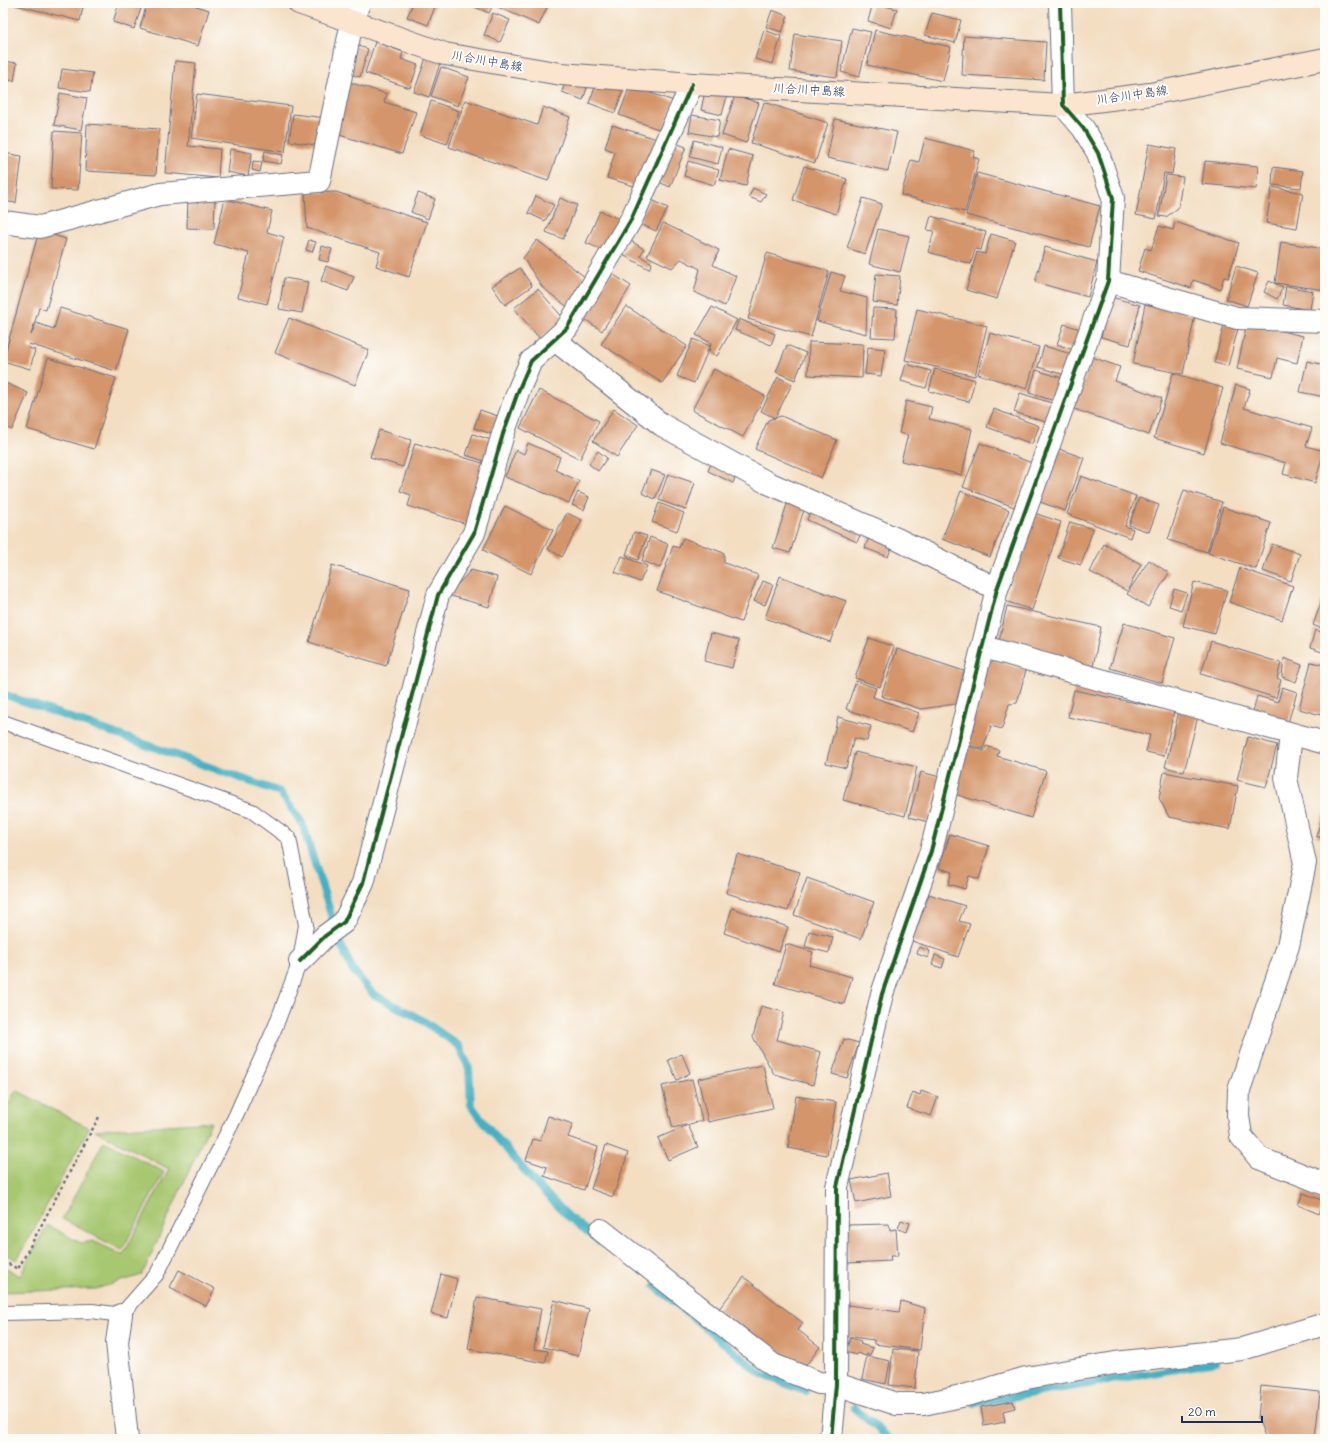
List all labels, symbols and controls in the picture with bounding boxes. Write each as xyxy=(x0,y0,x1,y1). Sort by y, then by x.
street label: 川合川中島線 xyxy=(450,47,524,74)
street label: 川合川中島線 xyxy=(773,80,845,99)
street label: 川合川中島線 xyxy=(1095,82,1169,107)
scale bar xyxy=(1182,1398,1262,1424)
text: 20 m xyxy=(1188,1404,1216,1419)

